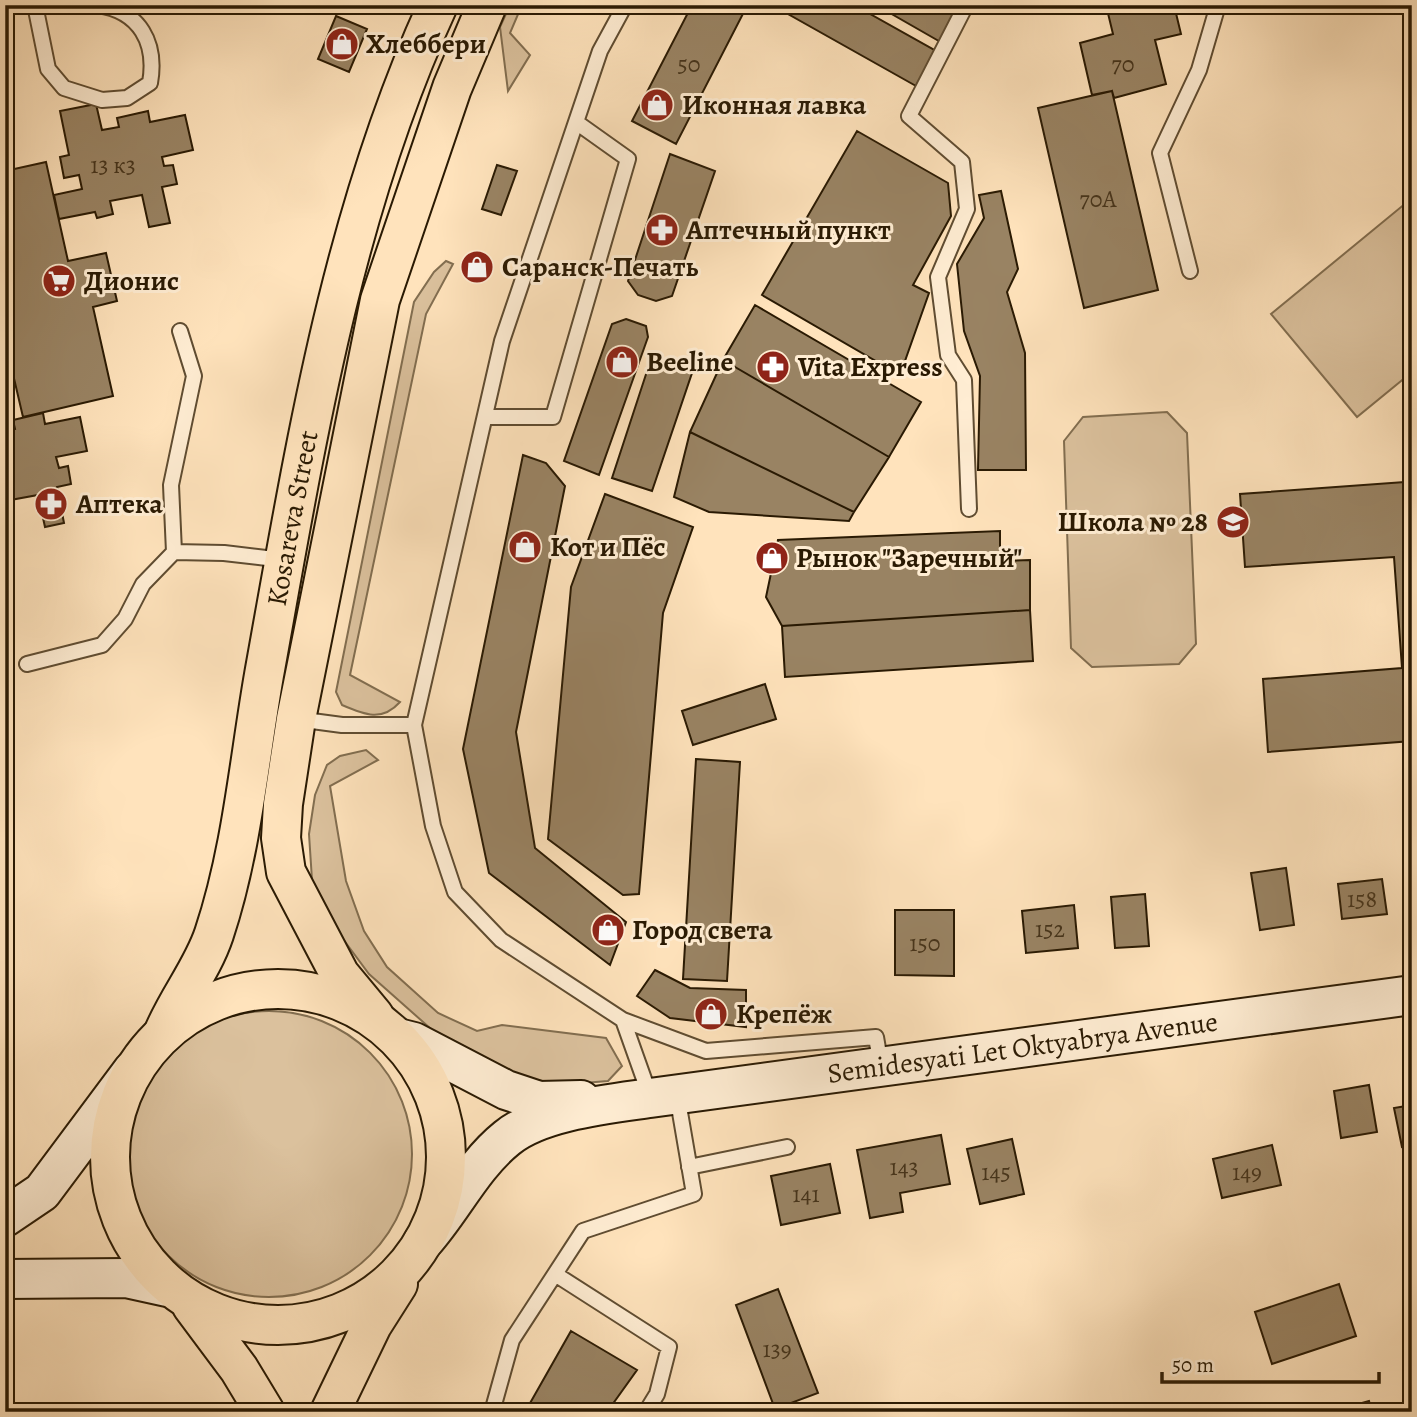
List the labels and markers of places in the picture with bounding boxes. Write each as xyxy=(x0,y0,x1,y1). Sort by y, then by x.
shop icon: Хлеббери xyxy=(323,25,361,63)
place label: Хлеббери xyxy=(366,25,486,63)
shop icon: Иконная лавка xyxy=(638,86,676,124)
place label: Иконная лавка xyxy=(682,86,867,124)
pharmacy icon: Аптечный пункт xyxy=(643,211,681,249)
place label: Аптечный пункт xyxy=(685,211,891,249)
shop icon: Саранск-Печать xyxy=(458,248,496,286)
place label: Саранск-Печать xyxy=(502,248,698,286)
supermarket icon: Дионис xyxy=(40,262,78,300)
place label: Дионис xyxy=(84,262,179,300)
shop icon: Beeline xyxy=(603,343,641,381)
place label: Beeline xyxy=(646,343,733,381)
pharmacy icon: Vita Express xyxy=(754,348,792,386)
place label: Vita Express xyxy=(797,348,943,386)
pharmacy icon: Аптека xyxy=(32,485,70,523)
place label: Аптека xyxy=(75,485,164,523)
place label: Школа № 28 xyxy=(1058,503,1208,541)
school or university icon: Школа № 28 xyxy=(1214,503,1252,541)
shop icon: Кот и Пёс xyxy=(506,528,544,566)
place label: Кот и Пёс xyxy=(550,528,666,566)
shop icon: Рынок "Заречный" xyxy=(753,539,791,577)
place label: Рынок "Заречный" xyxy=(796,539,1022,577)
shop icon: Город света xyxy=(589,911,627,949)
place label: Город света xyxy=(632,911,773,949)
shop icon: Крепёж xyxy=(692,995,730,1033)
place label: Крепёж xyxy=(736,995,833,1033)

